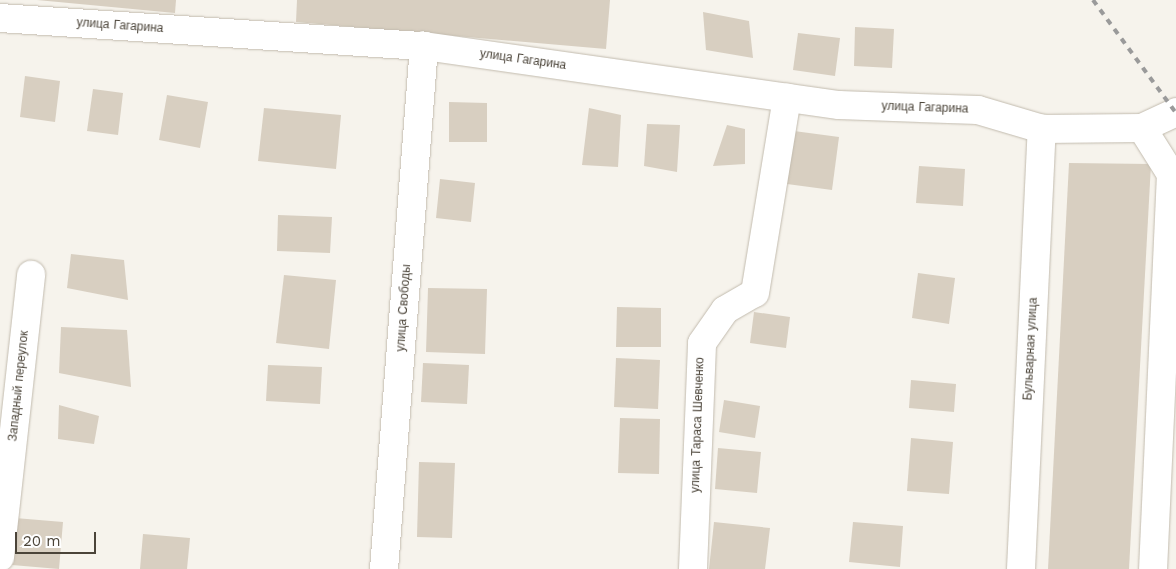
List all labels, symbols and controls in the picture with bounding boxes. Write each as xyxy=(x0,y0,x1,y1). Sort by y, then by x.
street label: улица Гагарина xyxy=(76,16,164,36)
street label: улица Гагарина xyxy=(479,47,567,73)
street label: улица Гагарина xyxy=(881,99,969,117)
street label: улица Свободы xyxy=(394,264,414,352)
street label: Бульварная улица xyxy=(1021,297,1041,401)
street label: Западный переулок xyxy=(6,330,32,442)
street label: улица Тараса Шевченко xyxy=(688,357,708,493)
scale bar xyxy=(18,522,99,554)
text: 20 m xyxy=(23,532,61,550)

